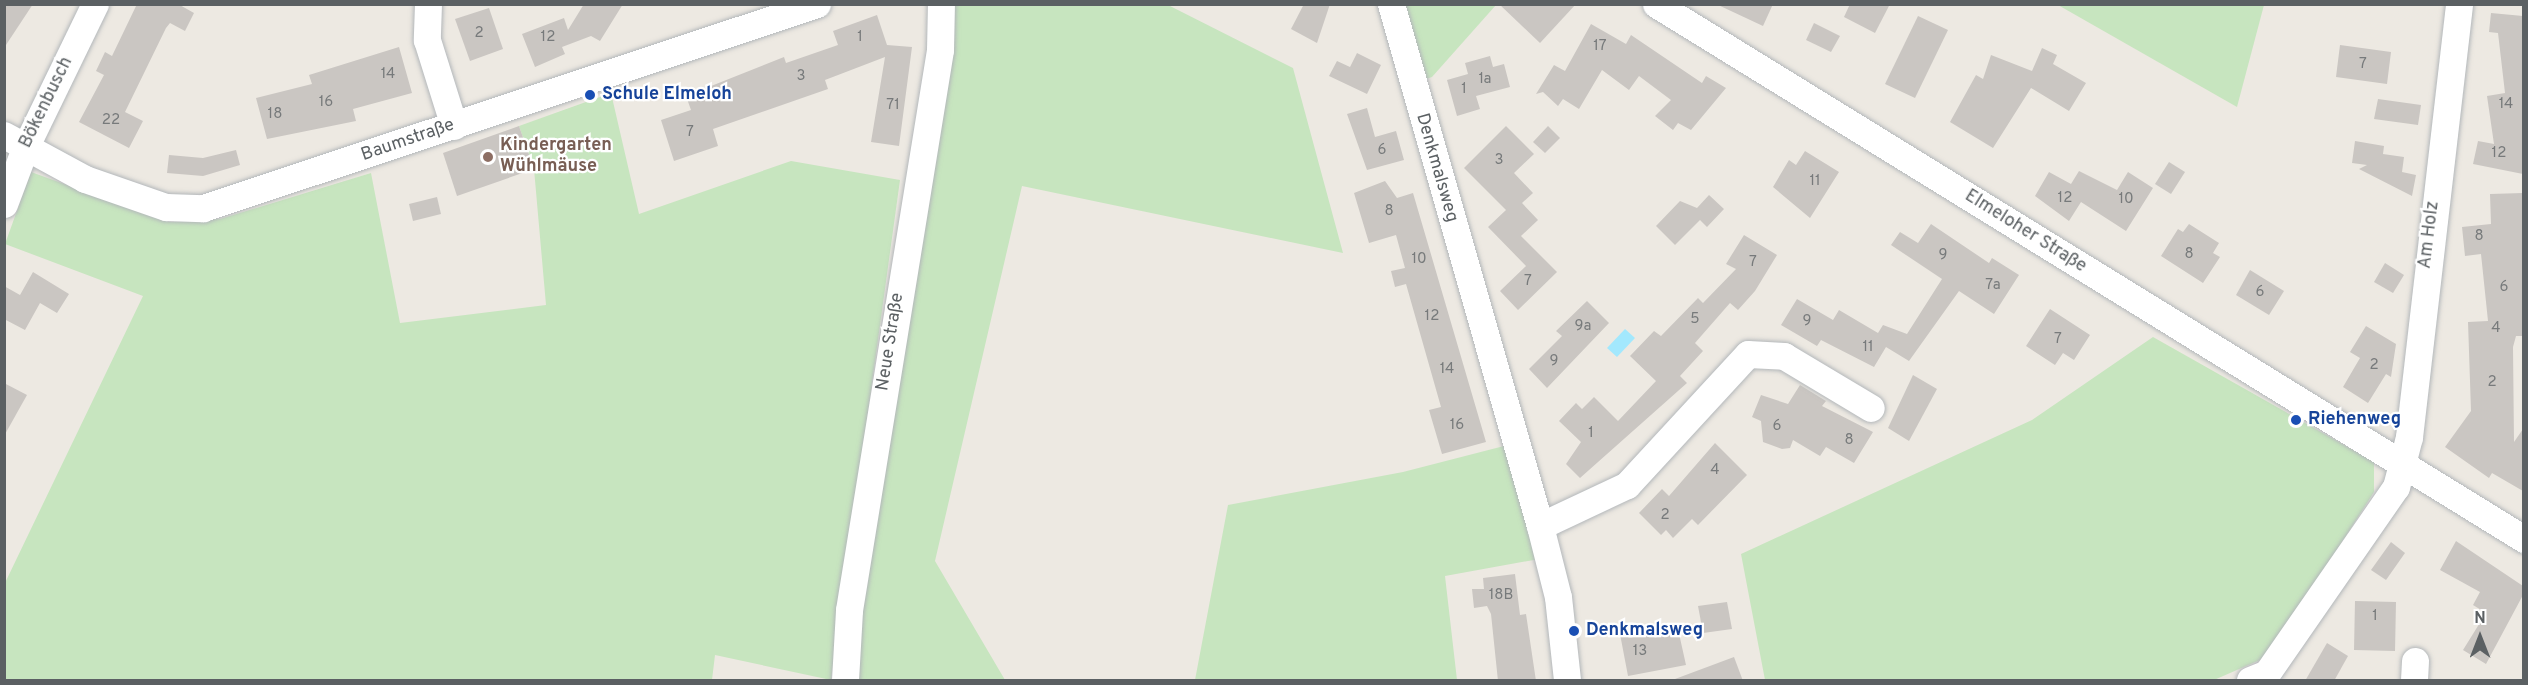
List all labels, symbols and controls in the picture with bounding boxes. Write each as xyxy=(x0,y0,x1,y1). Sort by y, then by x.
house number: 2 xyxy=(474,25,484,43)
house number: 12 xyxy=(541,29,555,47)
house number: 1 xyxy=(857,29,863,47)
house number: 17 xyxy=(1593,38,1607,56)
street label: Bökenbusch xyxy=(16,54,78,152)
house number: 7 xyxy=(2359,56,2367,74)
house number: 14 xyxy=(381,66,395,84)
house number: 3 xyxy=(796,68,806,86)
house number: 1a xyxy=(1478,71,1492,89)
house number: 1 xyxy=(1461,81,1467,99)
place label: Schule Elmeloh xyxy=(602,84,732,106)
marker: Schule Elmeloh xyxy=(583,88,597,102)
house number: 16 xyxy=(319,94,333,112)
house number: 14 xyxy=(2499,96,2513,114)
house number: 71 xyxy=(886,97,900,115)
house number: 18 xyxy=(268,106,282,124)
street label: Denkmalsweg xyxy=(1410,111,1462,225)
house number: 22 xyxy=(102,112,120,130)
street label: Baumstraße xyxy=(359,115,457,167)
house number: 7 xyxy=(686,124,694,142)
place label: Kindergarten Wühlmäuse xyxy=(500,136,612,178)
house number: 6 xyxy=(1378,142,1386,160)
house number: 12 xyxy=(2492,145,2506,163)
marker: Kindergarten Wühlmäuse xyxy=(481,150,495,164)
house number: 3 xyxy=(1494,152,1504,170)
house number: 11 xyxy=(1809,173,1821,191)
street label: Elmeloher Straße xyxy=(1960,186,2090,278)
house number: 12 xyxy=(2058,190,2072,208)
house number: 10 xyxy=(2118,191,2134,209)
street label: Am Holz xyxy=(2415,200,2445,270)
house number: 8 xyxy=(1384,203,1394,221)
house number: 8 xyxy=(2474,228,2484,246)
house number: 8 xyxy=(2184,246,2194,264)
house number: 9 xyxy=(1939,247,1947,265)
house number: 10 xyxy=(1411,251,1427,269)
house number: 7 xyxy=(1749,254,1757,272)
house number: 7 xyxy=(1524,273,1532,291)
house number: 7a xyxy=(1985,277,2001,295)
house number: 6 xyxy=(2500,279,2508,297)
house number: 6 xyxy=(2256,284,2264,302)
street label: Neue Straße xyxy=(873,291,909,393)
house number: 12 xyxy=(1425,308,1439,326)
house number: 5 xyxy=(1690,311,1700,329)
house number: 9 xyxy=(1803,313,1811,331)
house number: 9a xyxy=(1575,318,1591,336)
house number: 4 xyxy=(2491,320,2501,338)
house number: 7 xyxy=(2054,331,2062,349)
house number: 11 xyxy=(1862,339,1874,357)
house number: 9 xyxy=(1550,353,1558,371)
house number: 2 xyxy=(2369,357,2379,375)
house number: 14 xyxy=(1440,361,1454,379)
house number: 2 xyxy=(2487,374,2497,392)
place label: Riehenweg xyxy=(2308,409,2401,431)
marker: Riehenweg xyxy=(2289,413,2303,427)
house number: 16 xyxy=(1450,417,1464,435)
house number: 6 xyxy=(1773,418,1781,436)
house number: 1 xyxy=(1588,425,1594,443)
house number: 8 xyxy=(1844,432,1854,450)
house number: 4 xyxy=(1710,462,1720,480)
house number: 2 xyxy=(1660,507,1670,525)
house number: 18B xyxy=(1489,587,1513,605)
north arrow xyxy=(2450,607,2510,667)
house number: 1 xyxy=(2372,608,2378,626)
text: N xyxy=(2474,609,2486,629)
place label: Denkmalsweg xyxy=(1586,620,1703,642)
marker: Denkmalsweg xyxy=(1567,624,1581,638)
house number: 13 xyxy=(1633,643,1647,661)

